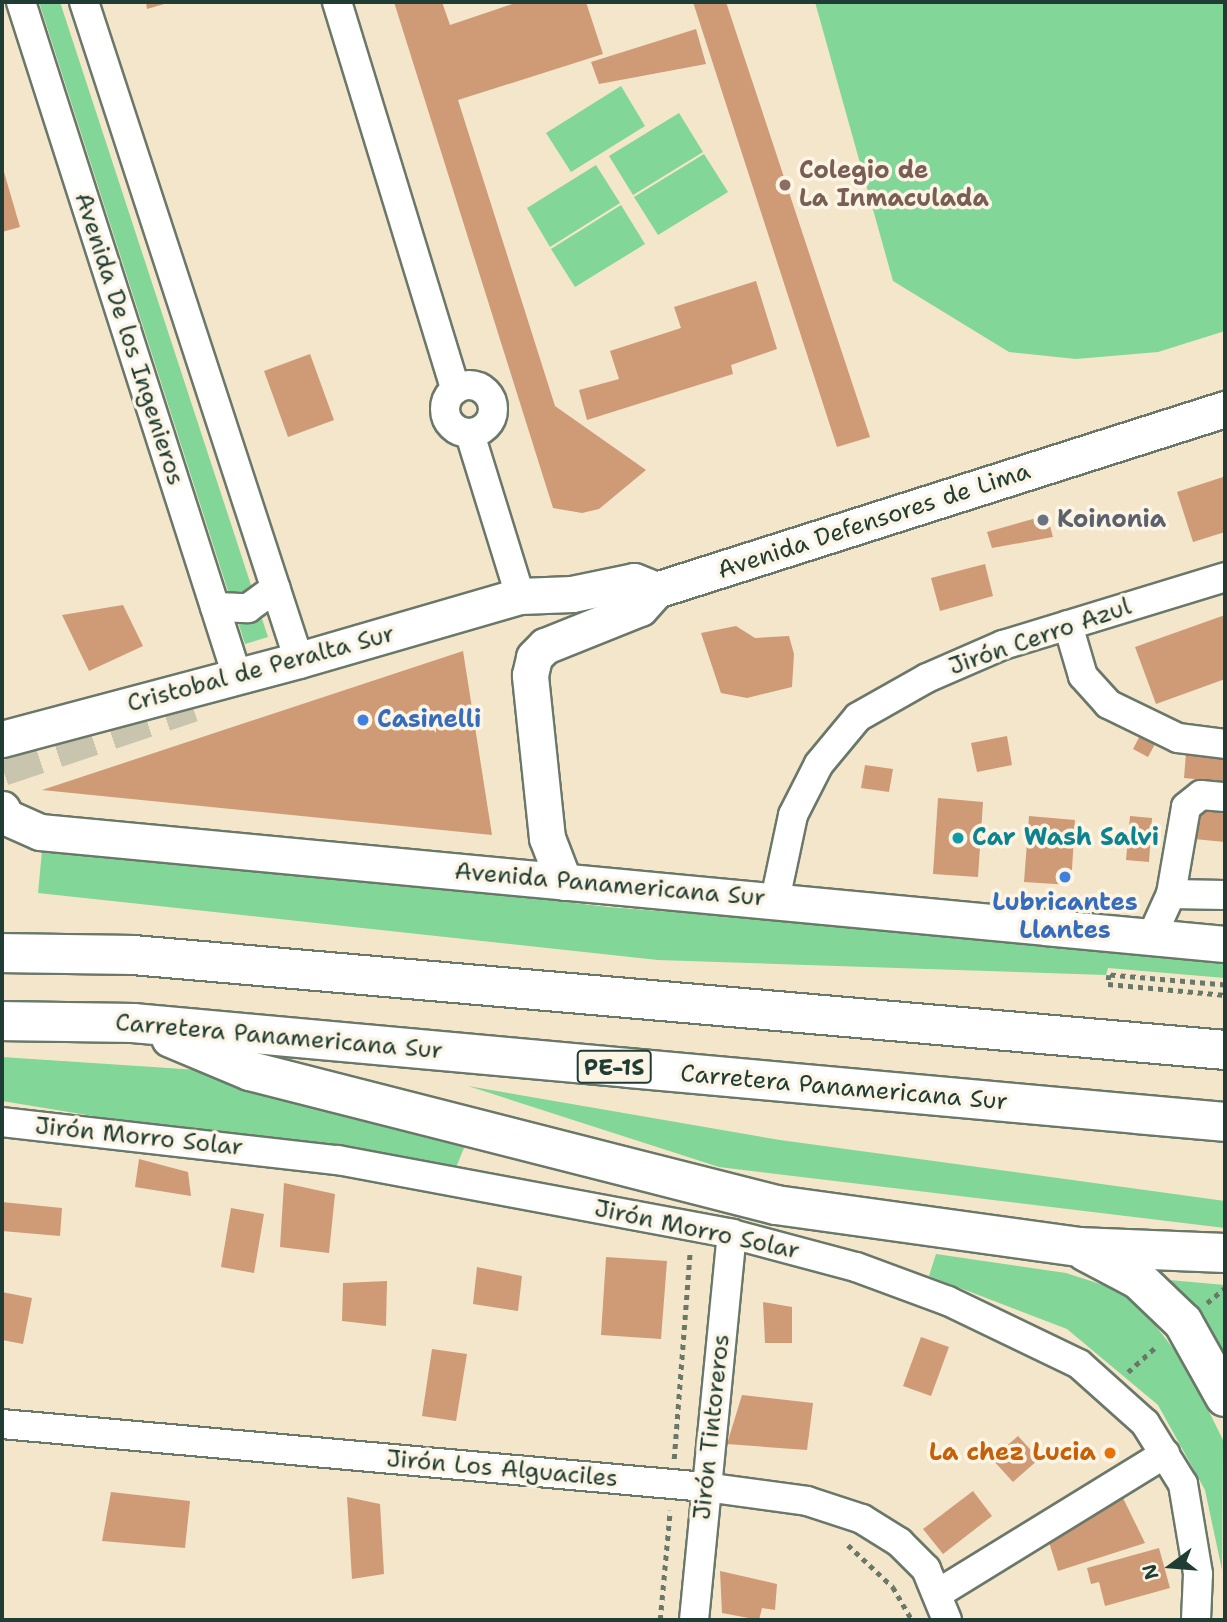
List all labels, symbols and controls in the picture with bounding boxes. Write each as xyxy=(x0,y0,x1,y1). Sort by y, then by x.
place label: Colegio de La Inmaculada xyxy=(799,157,989,213)
marker: Colegio de La Inmaculada xyxy=(777,177,793,193)
street label: Avenida De los Ingenieros xyxy=(68,189,190,489)
street label: Avenida Defensores de Lima xyxy=(714,457,1034,585)
place label: Koinonia xyxy=(1057,506,1166,534)
marker: Koinonia xyxy=(1035,512,1051,528)
street label: Jirón Cerro Azul xyxy=(945,592,1135,682)
street label: Cristobal de Peralta Sur xyxy=(124,619,398,719)
place label: Casinelli xyxy=(377,706,481,734)
marker: Casinelli xyxy=(355,712,371,728)
place label: Car Wash Salvi xyxy=(972,824,1159,852)
marker: Car Wash Salvi xyxy=(950,830,966,846)
street label: Avenida Panamericana Sur xyxy=(453,857,767,913)
marker: Lubricantes Llantes xyxy=(1057,869,1073,885)
place label: Lubricantes Llantes xyxy=(992,889,1138,945)
street label: Carretera Panamericana Sur xyxy=(114,1008,444,1066)
road number: PE-1S xyxy=(576,1048,652,1086)
street label: Carretera Panamericana Sur xyxy=(679,1059,1009,1117)
street label: Jirón Morro Solar xyxy=(33,1112,245,1162)
street label: Jirón Morro Solar xyxy=(592,1194,802,1266)
street label: Jirón Tintoreros xyxy=(688,1333,736,1521)
place label: La chez Lucia xyxy=(929,1439,1096,1467)
street label: Jirón Los Alguaciles xyxy=(385,1445,619,1493)
marker: La chez Lucia xyxy=(1102,1445,1118,1461)
north arrow xyxy=(1136,1531,1206,1601)
text: N xyxy=(1136,1561,1164,1583)

